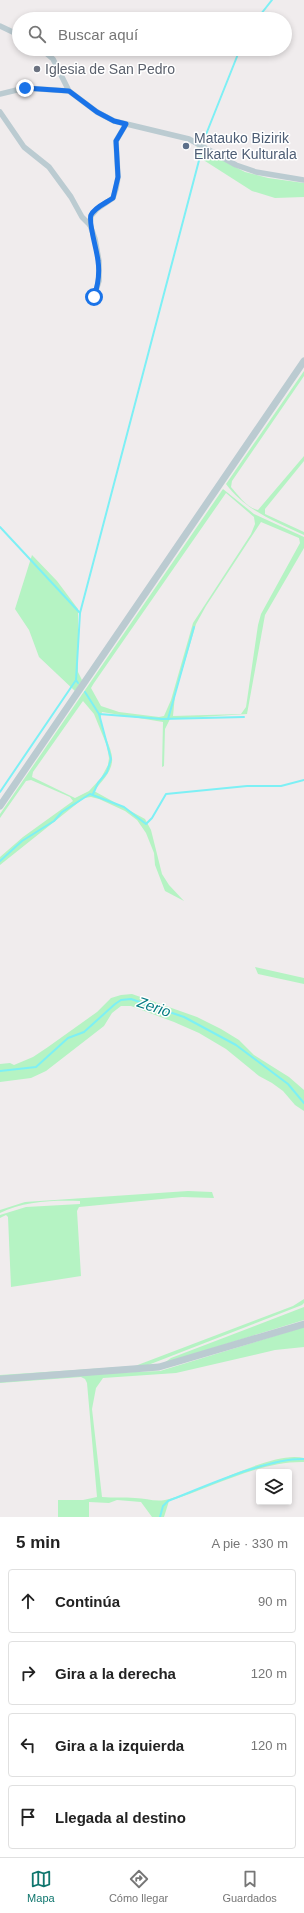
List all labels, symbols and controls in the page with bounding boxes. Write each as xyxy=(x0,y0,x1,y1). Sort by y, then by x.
search box xyxy=(12,12,292,56)
icon: search xyxy=(26,23,48,45)
text: Buscar aquí xyxy=(58,26,138,43)
place label: Iglesia de San Pedro xyxy=(45,61,175,77)
marker: Iglesia de San Pedro xyxy=(32,64,42,74)
route end xyxy=(16,79,34,97)
place label: Matauko Bizirik Elkarte Kulturala xyxy=(194,130,297,162)
marker: Matauko Bizirik Elkarte Kulturala xyxy=(181,141,191,151)
route start xyxy=(85,288,103,306)
water label: Zerio xyxy=(134,993,173,1020)
map controls xyxy=(256,1469,292,1505)
button: layers xyxy=(256,1469,292,1505)
text: 5 min xyxy=(16,1533,60,1552)
text: A pie · 330 m xyxy=(211,1536,288,1551)
icon: ahead xyxy=(17,1590,39,1612)
text: Continúa xyxy=(55,1593,120,1610)
text: 90 m xyxy=(258,1594,287,1609)
icon: right xyxy=(17,1662,39,1684)
text: Gira a la derecha xyxy=(55,1665,176,1682)
text: 120 m xyxy=(251,1666,287,1681)
icon: left xyxy=(17,1734,39,1756)
text: Gira a la izquierda xyxy=(55,1737,184,1754)
text: 120 m xyxy=(251,1738,287,1753)
icon: arrive xyxy=(17,1806,39,1828)
text: Llegada al destino xyxy=(55,1809,186,1826)
tab: Mapa xyxy=(27,1868,55,1904)
tab: Cómo llegar xyxy=(109,1868,168,1904)
tab: Guardados xyxy=(222,1868,277,1904)

